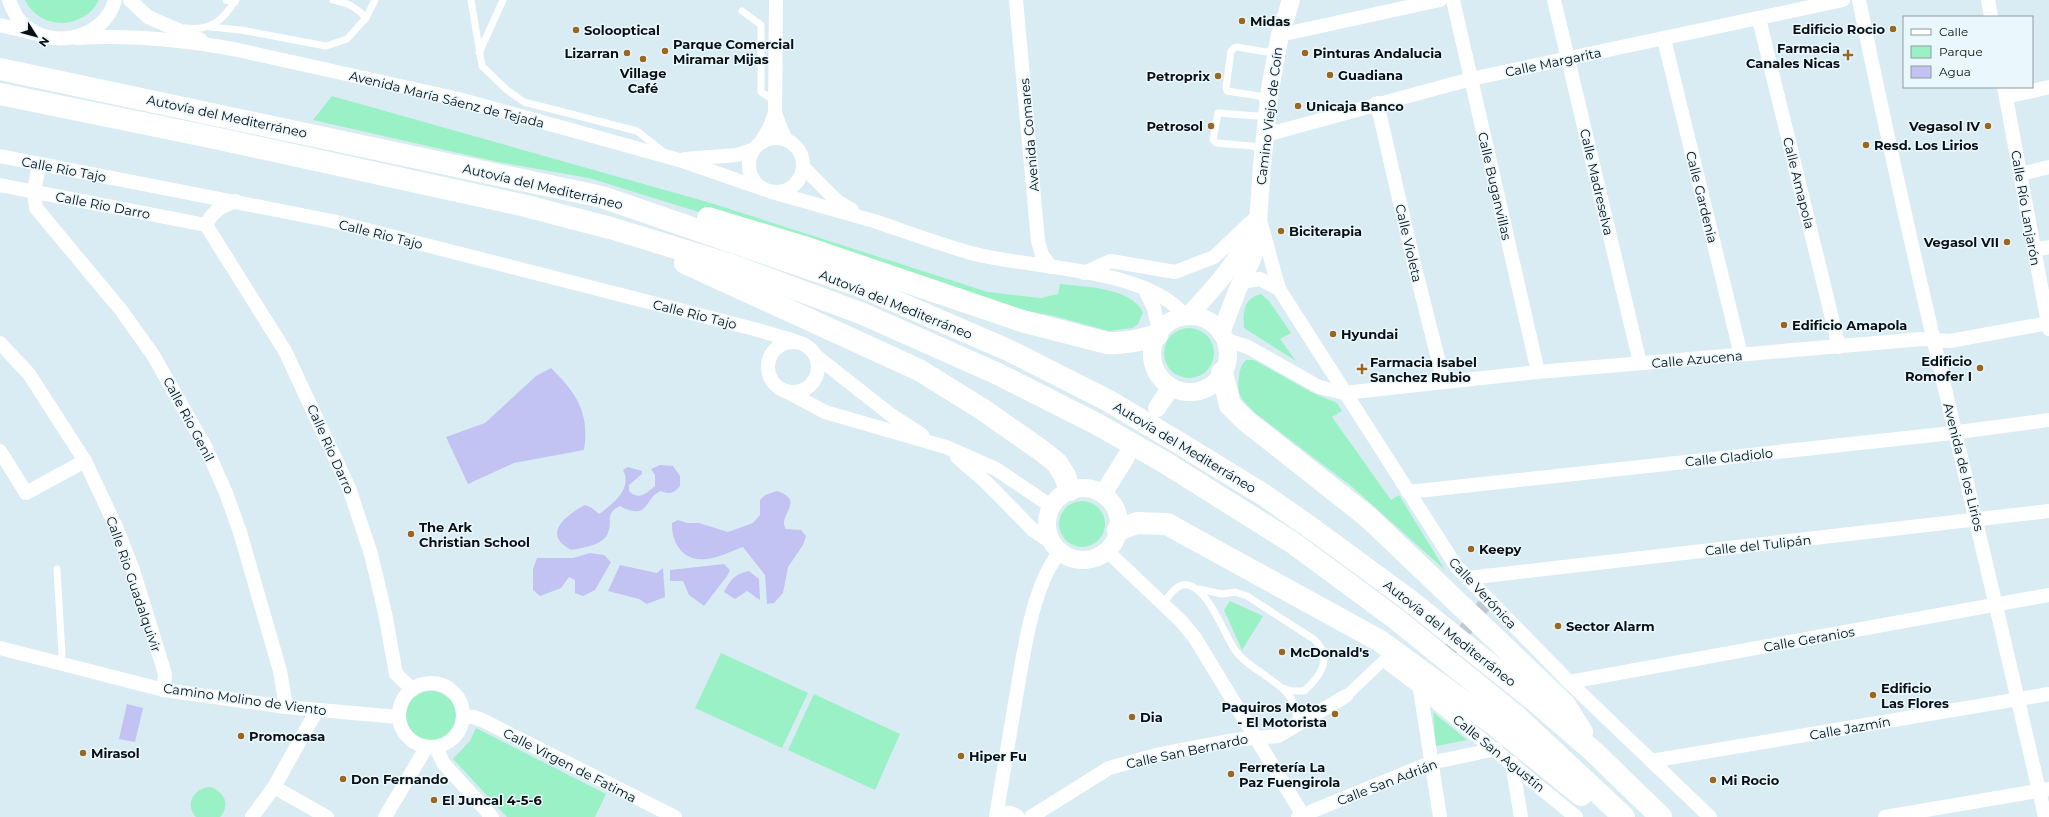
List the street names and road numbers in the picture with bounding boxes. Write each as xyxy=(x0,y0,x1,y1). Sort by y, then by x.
street label: Calle Margarita xyxy=(1503,44,1603,80)
street label: Camino Viejo de Coín xyxy=(1253,46,1285,186)
street label: Avenida María Sáenz de Tejada xyxy=(348,67,546,131)
street label: Avenida Comares xyxy=(1016,78,1042,192)
street label: Autovía del Mediterráneo xyxy=(145,91,309,141)
street label: Calle Madreselva xyxy=(1577,127,1617,237)
street label: Calle Buganvillas xyxy=(1475,130,1515,242)
street label: Calle Amapola xyxy=(1780,135,1818,231)
street label: Calle Gardenia xyxy=(1683,149,1721,245)
street label: Calle Río Lanjarón xyxy=(2008,149,2044,267)
street label: Calle Rio Tajo xyxy=(20,153,108,185)
street label: Autovía del Mediterráneo xyxy=(461,160,625,212)
street label: Calle Rio Darro xyxy=(54,188,152,222)
street label: Calle Violeta xyxy=(1392,202,1426,284)
street label: Calle Rio Tajo xyxy=(337,216,425,252)
street label: Autovía del Mediterráneo xyxy=(817,266,975,342)
street label: Calle Rio Tajo xyxy=(651,296,739,332)
street label: Calle Azucena xyxy=(1651,347,1743,371)
street label: Calle Rio Genil xyxy=(160,374,218,464)
street label: Autovía del Mediterráneo xyxy=(1111,398,1259,496)
street label: Avenida de los Lirios xyxy=(1940,401,1988,533)
street label: Calle Rio Darro xyxy=(304,402,358,496)
street label: Calle Gladiolo xyxy=(1684,444,1774,470)
street label: Calle Rio Guadalquivir xyxy=(103,514,165,654)
street label: Calle del Tulipán xyxy=(1704,531,1812,559)
street label: Calle Verónica xyxy=(1446,554,1520,632)
street label: Autovía del Mediterráneo xyxy=(1381,576,1519,690)
street label: Calle Geranios xyxy=(1762,623,1856,655)
street label: Camino Molino de Viento xyxy=(162,680,328,718)
street label: Calle San Agustín xyxy=(1450,711,1548,795)
street label: Calle Jazmín xyxy=(1808,713,1892,743)
street label: Calle Virgen de Fatima xyxy=(501,724,639,806)
street label: Calle San Bernardo xyxy=(1125,730,1249,772)
street label: Calle San Adrián xyxy=(1335,756,1439,808)

